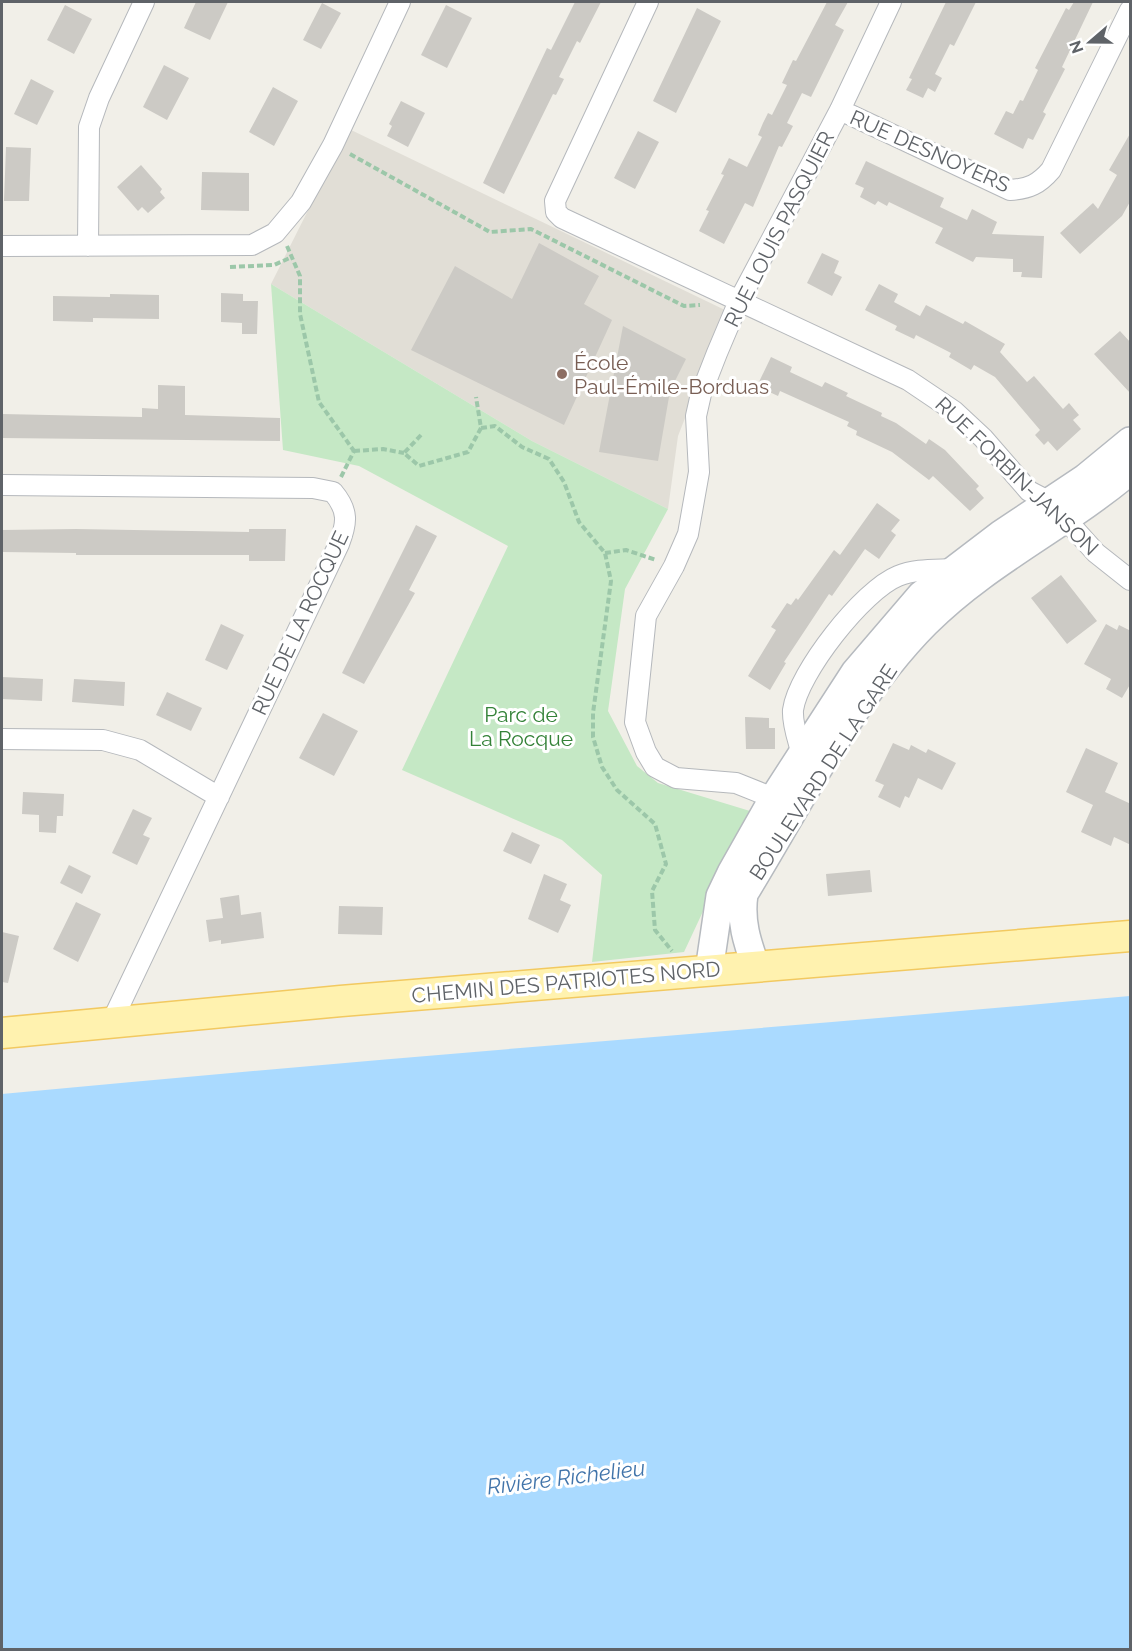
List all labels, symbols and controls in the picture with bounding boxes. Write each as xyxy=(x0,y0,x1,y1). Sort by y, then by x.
north arrow xyxy=(1060,12,1120,72)
text: N xyxy=(1065,38,1087,56)
street label: RUE DESNOYERS xyxy=(846,105,1014,198)
street label: RUE LOUIS PASQUIER xyxy=(719,127,839,331)
place label: École Paul-Émile-Borduas xyxy=(574,350,769,399)
marker: École Paul-Émile-Borduas xyxy=(555,367,569,381)
street label: RUE FORBIN-JANSON xyxy=(930,392,1104,560)
street label: RUE DE LA ROCQUE xyxy=(246,527,354,719)
street label: BOULEVARD DE LA GARE xyxy=(744,660,902,884)
park label: Parc de La Rocque xyxy=(469,702,573,751)
street label: CHEMIN DES PATRIOTES NORD xyxy=(411,956,721,1008)
water label: Rivière Richelieu xyxy=(486,1454,646,1500)

